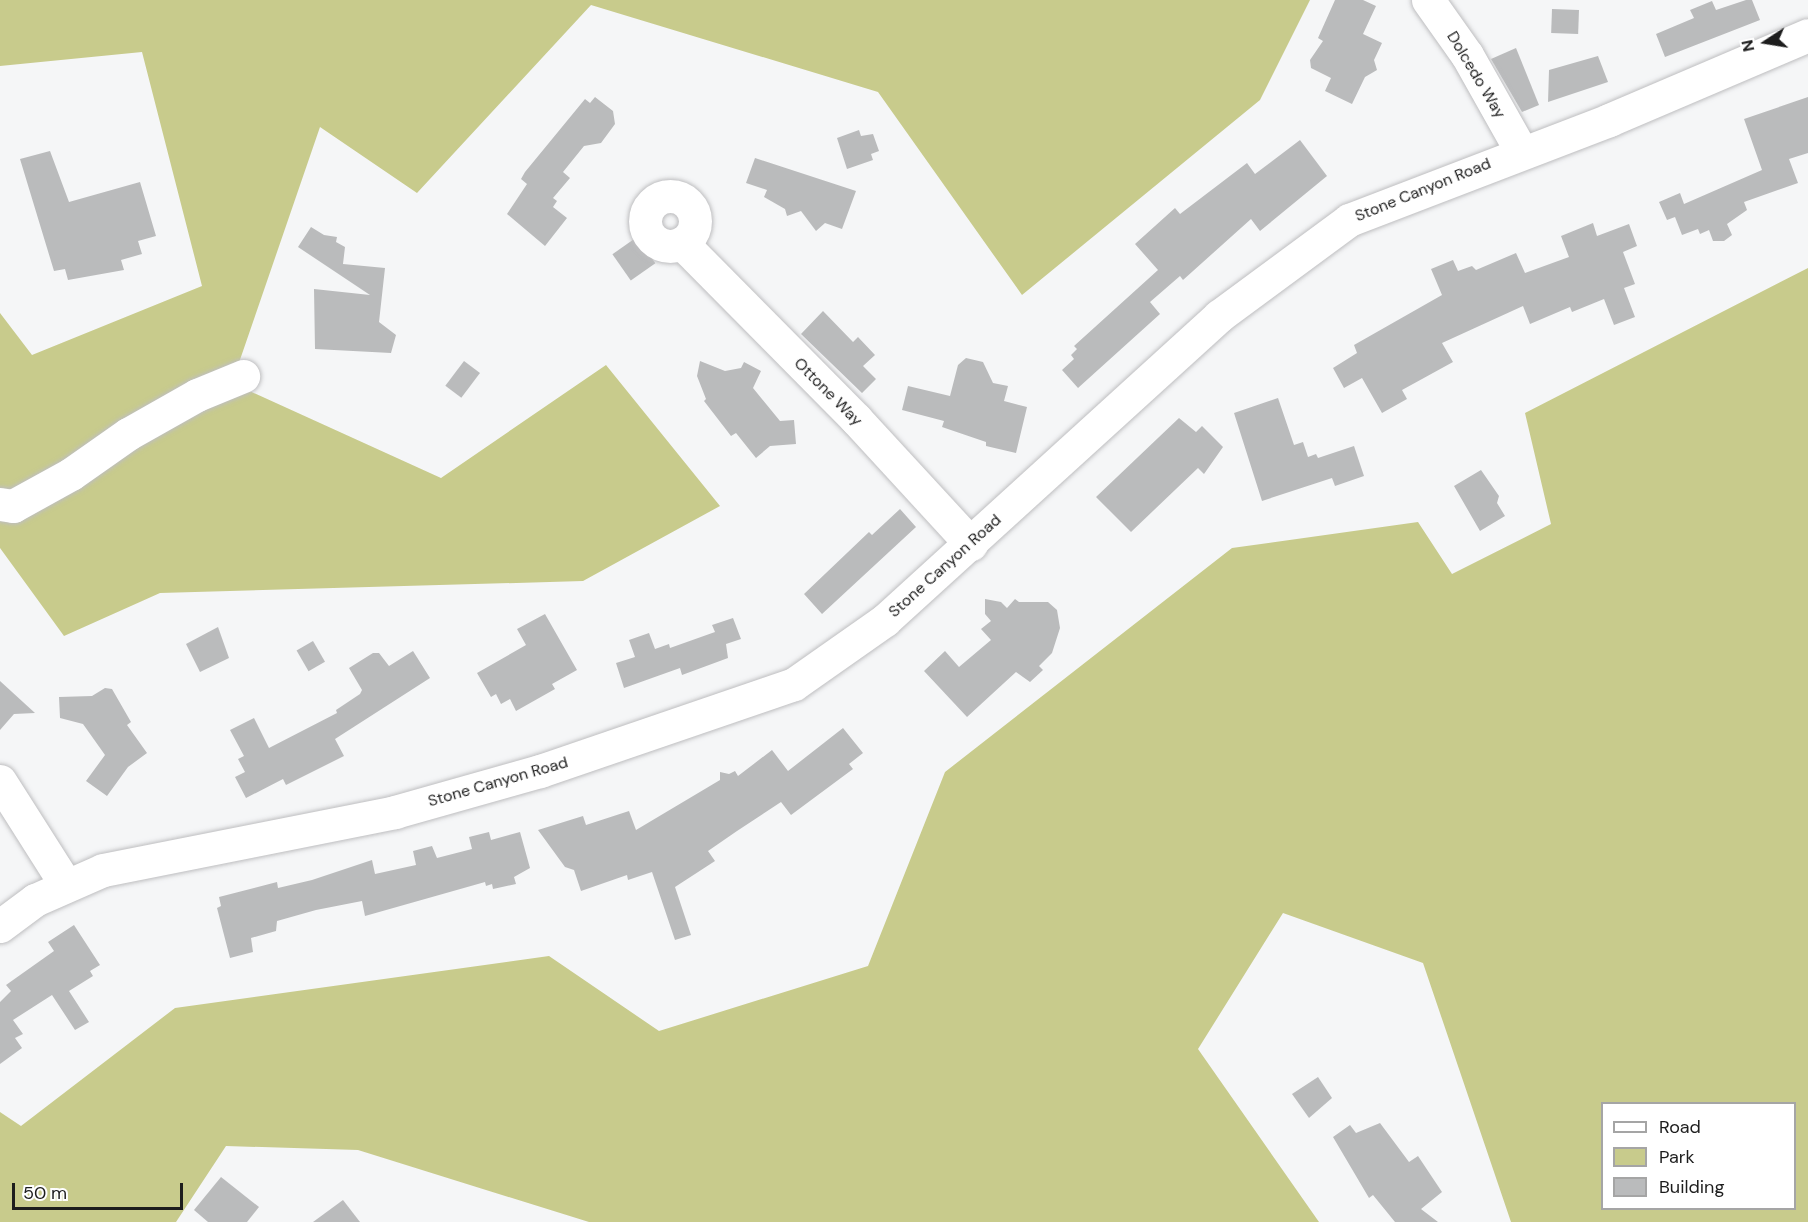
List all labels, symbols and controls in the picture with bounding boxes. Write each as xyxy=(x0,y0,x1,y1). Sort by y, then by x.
north arrow xyxy=(1736,12,1796,72)
street label: Dolcedo Way xyxy=(1442,28,1510,122)
text: N xyxy=(1736,38,1759,54)
street label: Stone Canyon Road xyxy=(1352,154,1494,226)
street label: Ottone Way xyxy=(790,354,866,430)
street label: Stone Canyon Road xyxy=(885,510,1005,622)
street label: Stone Canyon Road xyxy=(426,753,570,811)
legend xyxy=(1601,1102,1796,1210)
text: Road xyxy=(1659,1115,1701,1139)
text: Park xyxy=(1659,1145,1695,1169)
scale bar xyxy=(15,1171,186,1209)
text: Building xyxy=(1659,1175,1724,1199)
text: 50 m xyxy=(23,1181,67,1205)

